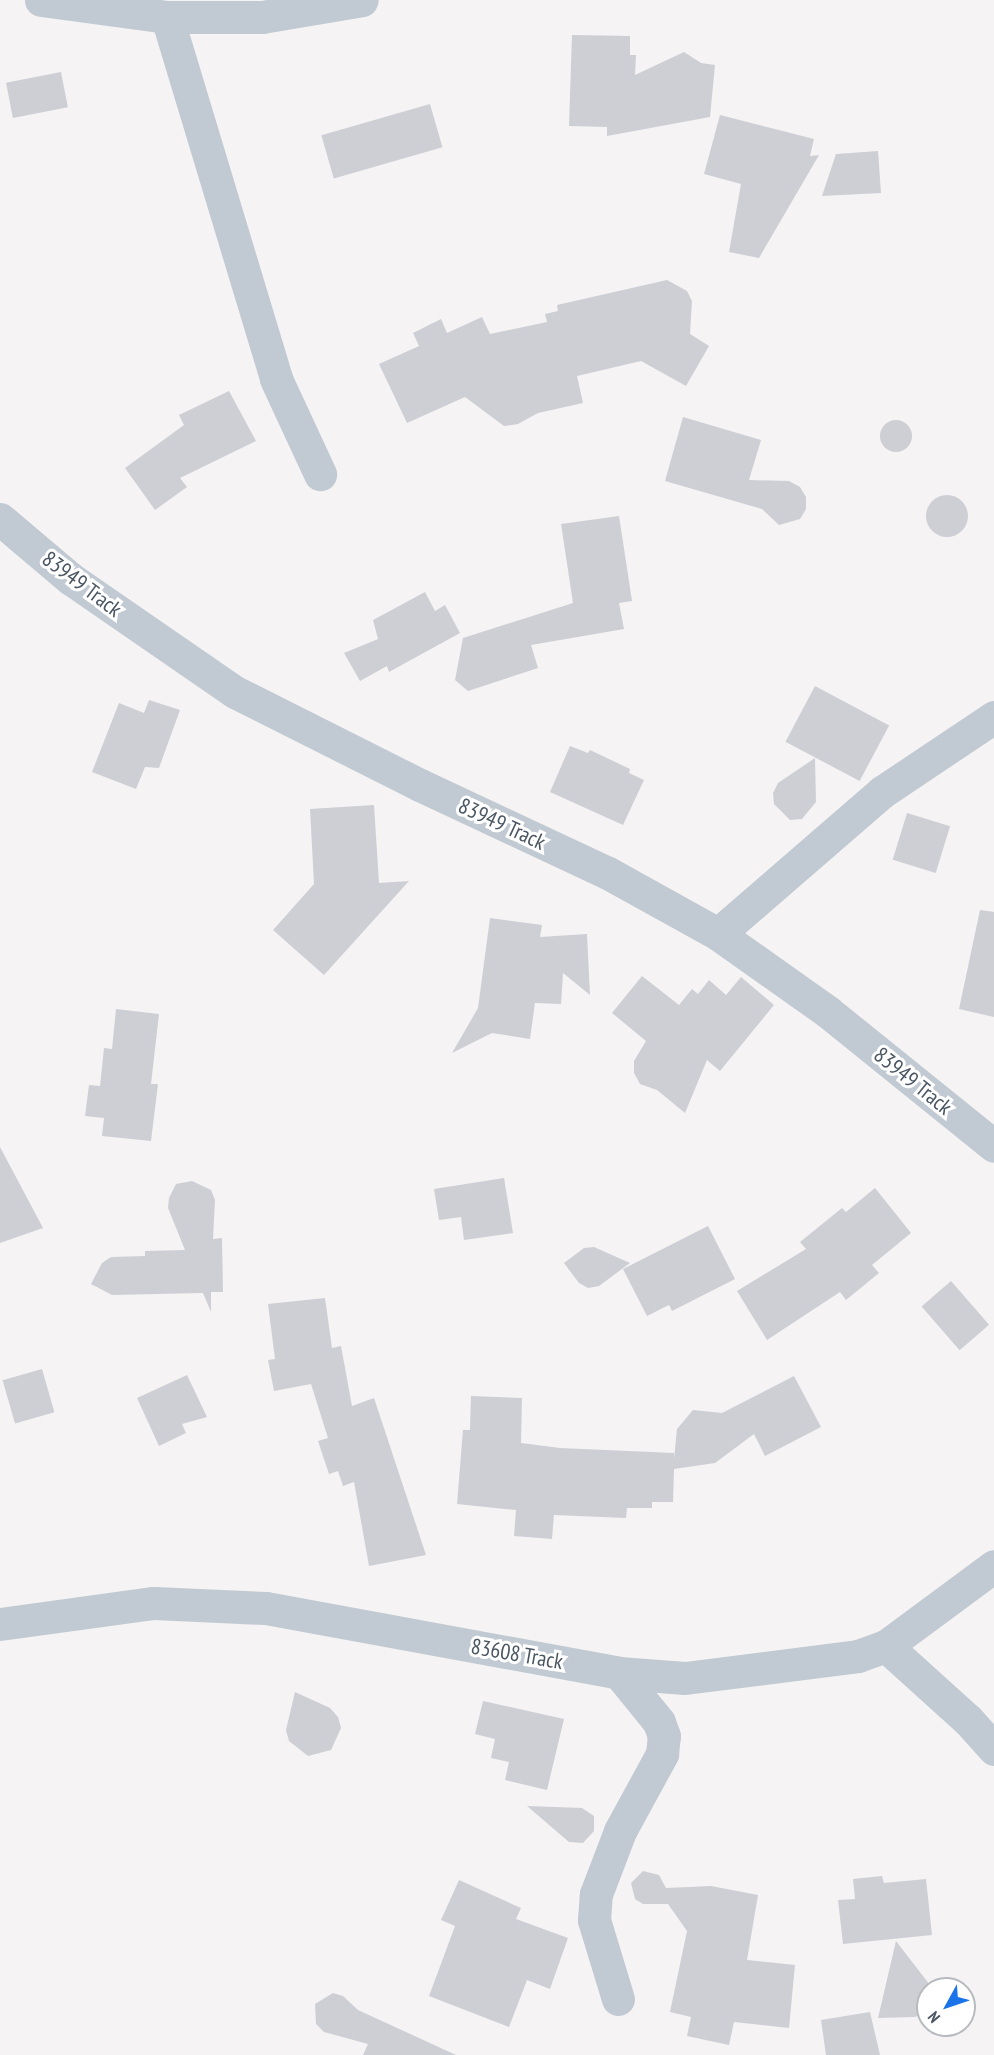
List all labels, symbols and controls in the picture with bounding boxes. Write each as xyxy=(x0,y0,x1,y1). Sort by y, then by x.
street label: 83949 Track xyxy=(37,545,127,623)
street label: 83949 Track xyxy=(454,792,550,856)
street label: 83949 Track xyxy=(868,1041,958,1121)
street label: 83608 Track xyxy=(469,1633,565,1675)
north arrow xyxy=(916,1977,976,2037)
text: N xyxy=(923,2008,944,2027)

